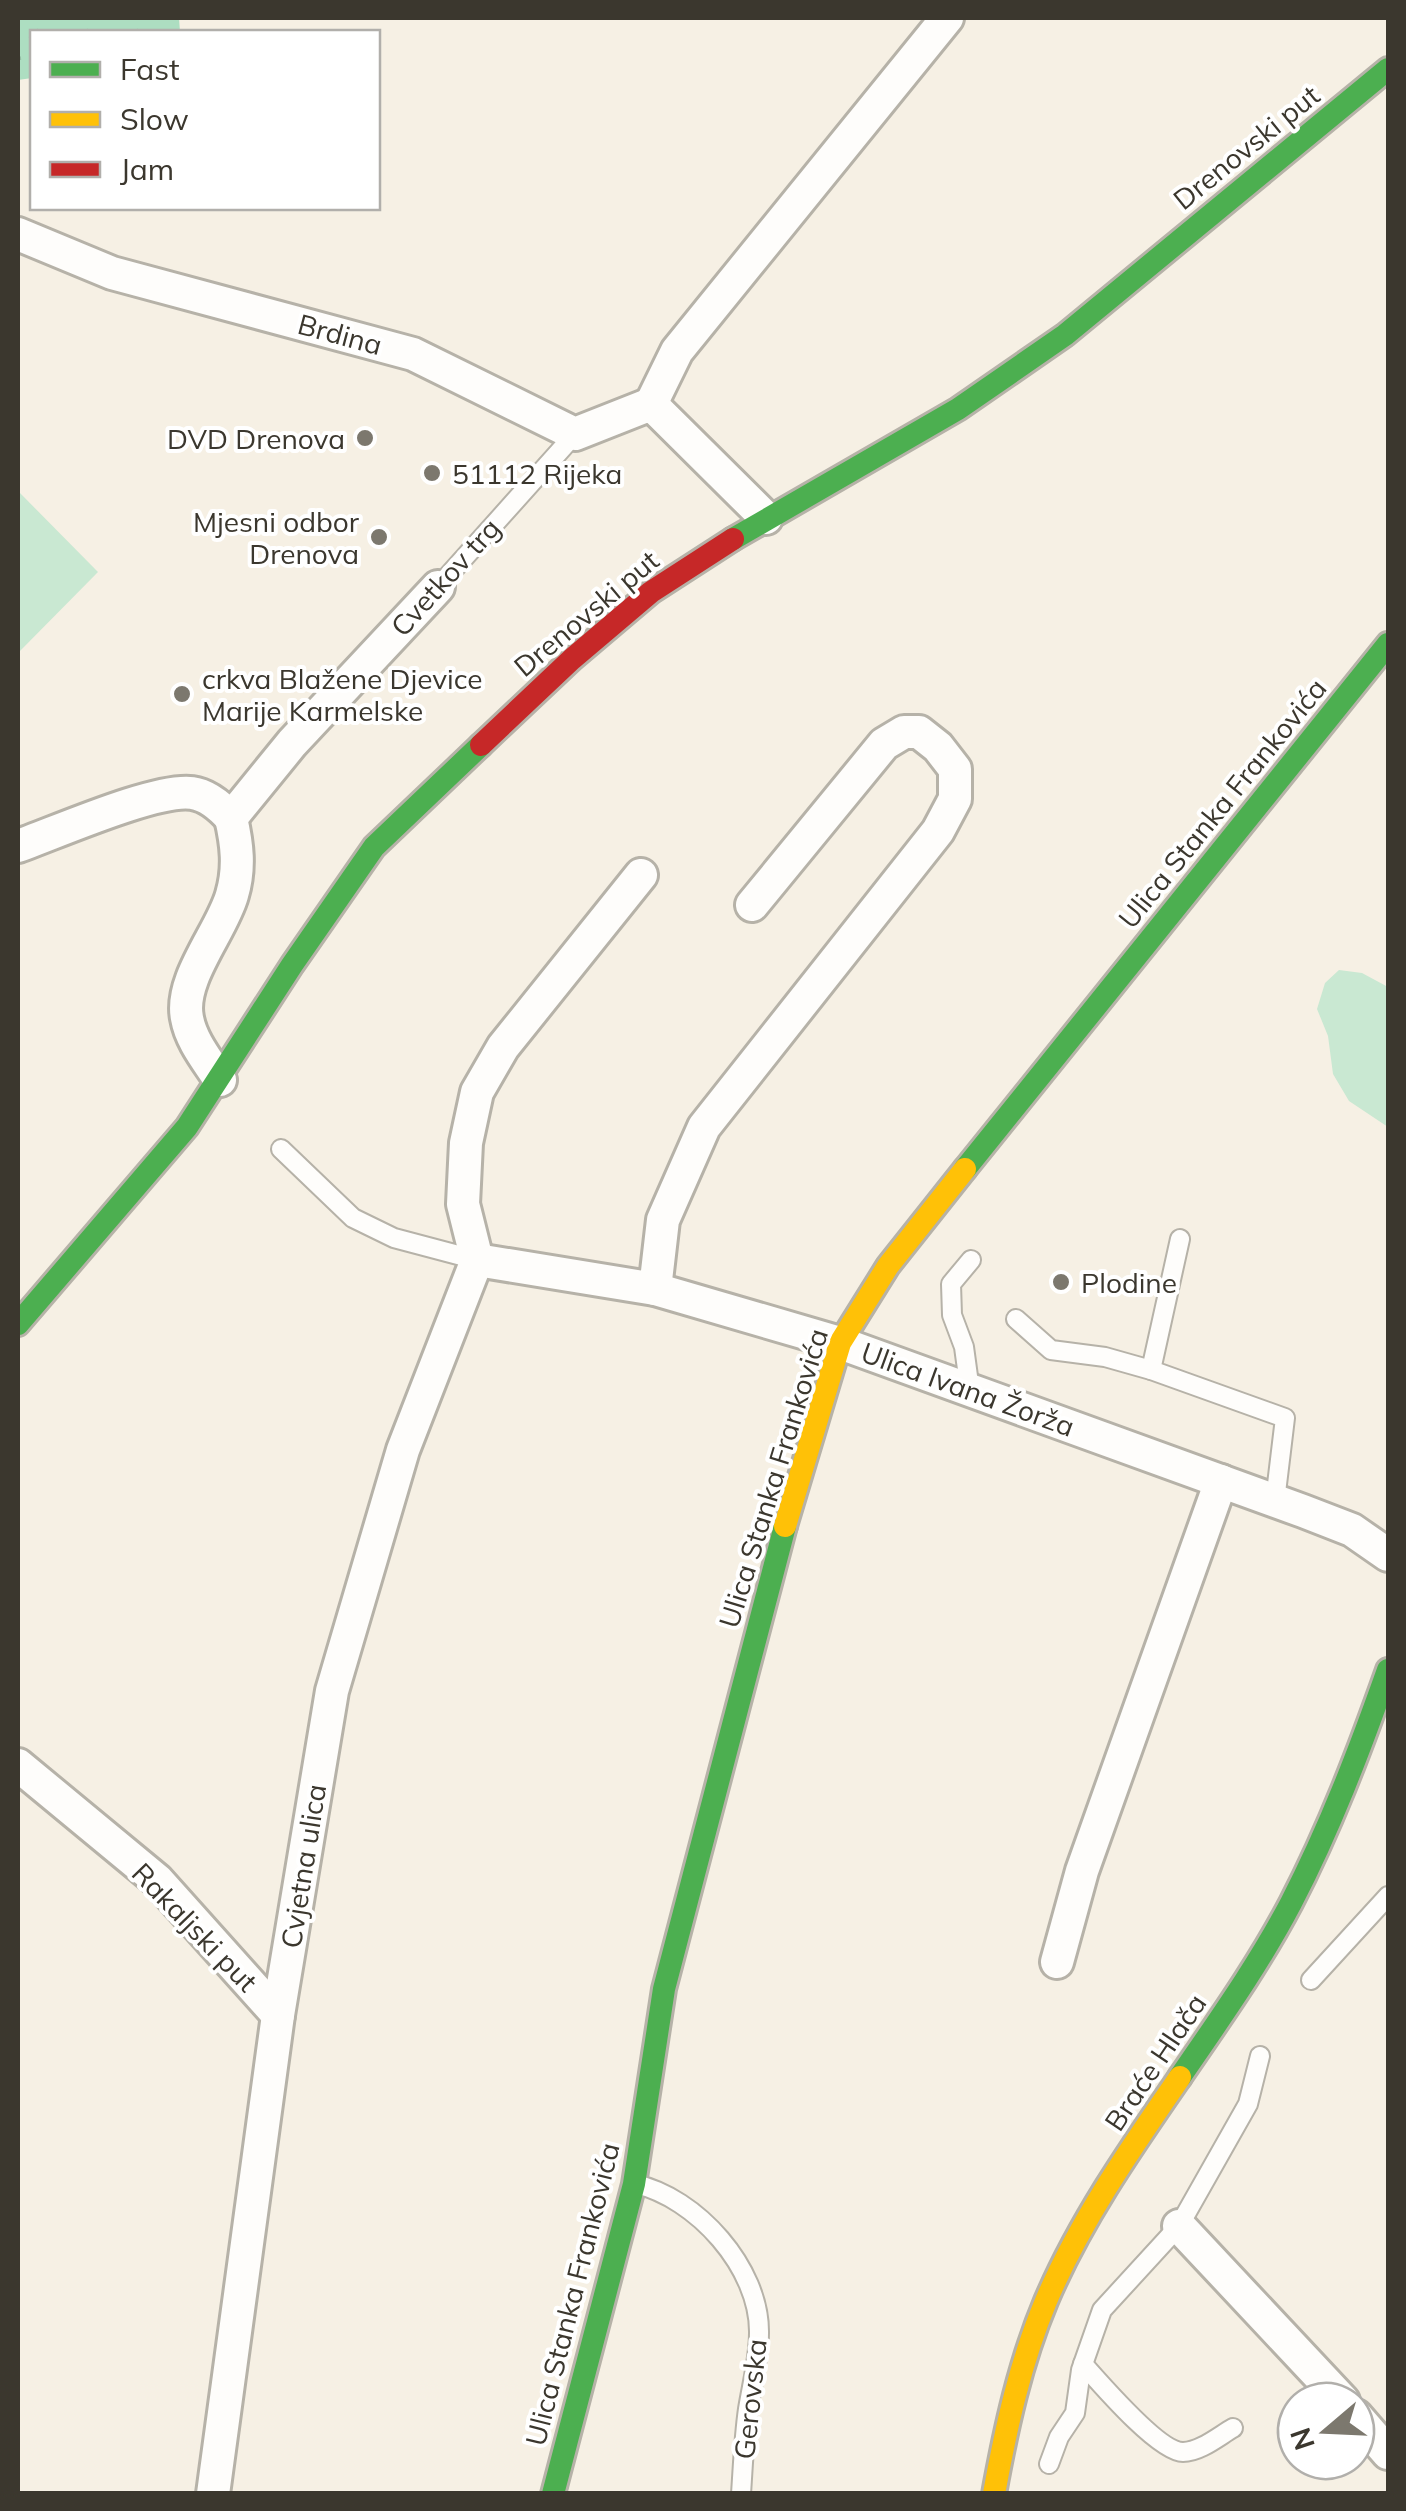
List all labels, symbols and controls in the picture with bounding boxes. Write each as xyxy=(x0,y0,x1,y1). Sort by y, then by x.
legend xyxy=(30,30,380,210)
text: Fast xyxy=(120,50,180,88)
street label: Drenovski put xyxy=(1166,77,1326,217)
text: Slow xyxy=(120,100,189,138)
text: Jam xyxy=(120,150,174,188)
street label: Brdina xyxy=(294,306,386,362)
place label: DVD Drenova xyxy=(167,421,345,456)
marker: DVD Drenova xyxy=(354,427,376,449)
place label: 51112 Rijeka xyxy=(452,456,622,491)
marker: 51112 Rijeka xyxy=(421,462,443,484)
place label: Mjesni odbor Drenova xyxy=(193,504,360,571)
street label: Cvetkov trg xyxy=(383,511,507,643)
marker: Mjesni odbor Drenova xyxy=(368,526,390,548)
street label: Drenovski put xyxy=(507,542,666,684)
place label: crkva Blažene Djevice Marije Karmelske xyxy=(202,661,483,728)
street label: Ulica Stanka Frankovića xyxy=(1111,671,1333,935)
marker: crkva Blažene Djevice Marije Karmelske xyxy=(171,683,193,705)
place label: Plodine xyxy=(1081,1265,1177,1300)
marker: Plodine xyxy=(1050,1271,1072,1293)
street label: Ulica Stanka Frankovića xyxy=(711,1324,835,1632)
street label: Ulica Ivana Žorža xyxy=(857,1334,1079,1444)
street label: Cvjetna ulica xyxy=(273,1781,333,1951)
street label: Rakaljski put xyxy=(125,1855,265,1999)
street label: Braće Hlača xyxy=(1096,1987,1214,2137)
street label: Ulica Stanka Frankovića xyxy=(517,2139,627,2449)
street label: Gerovska xyxy=(726,2337,774,2461)
north arrow xyxy=(1276,2381,1376,2481)
text: N xyxy=(1282,2424,1322,2455)

